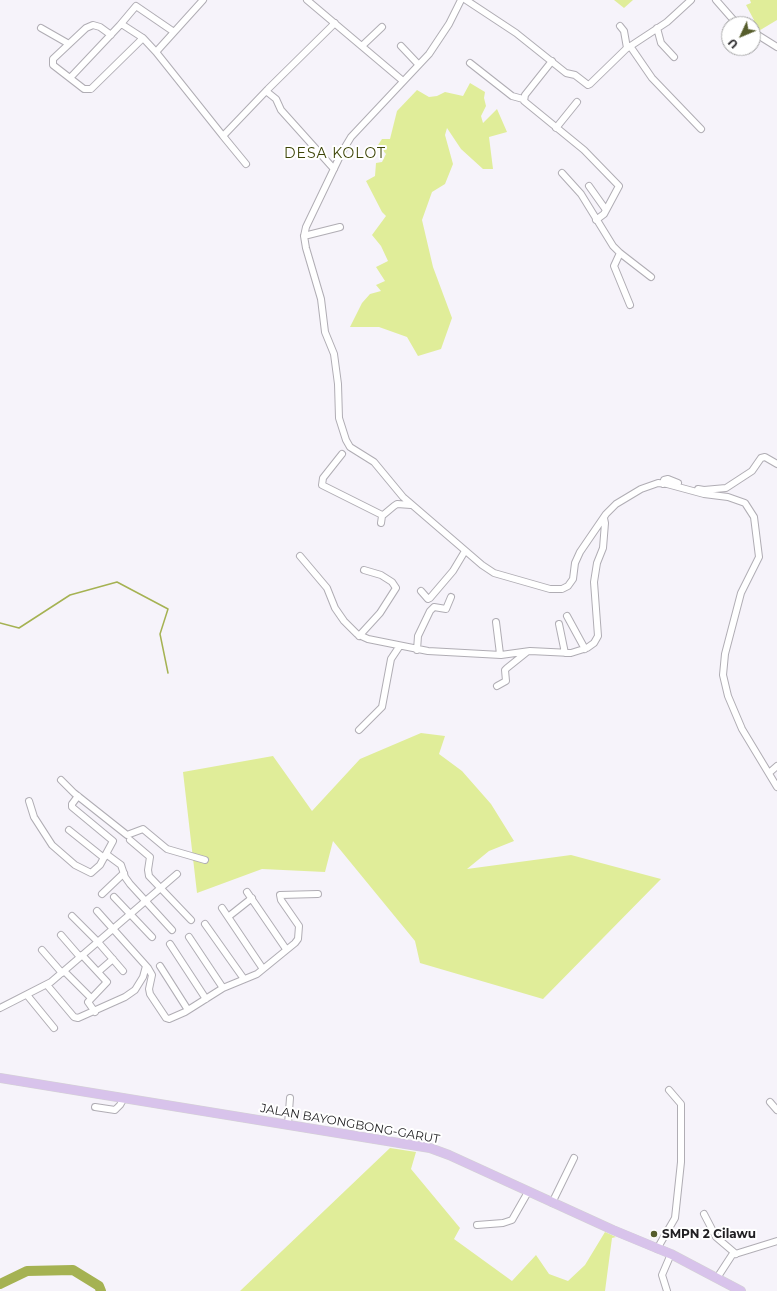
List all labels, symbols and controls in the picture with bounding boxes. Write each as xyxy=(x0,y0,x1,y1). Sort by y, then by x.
north arrow xyxy=(721,16,761,56)
text: U xyxy=(725,36,741,52)
district label: DESA KOLOT xyxy=(284,146,386,162)
street label: JALAN BAYONGBONG-GARUT xyxy=(259,1101,441,1147)
place label: SMPN 2 Cilawu xyxy=(662,1227,756,1241)
marker: SMPN 2 Cilawu xyxy=(649,1229,659,1239)

